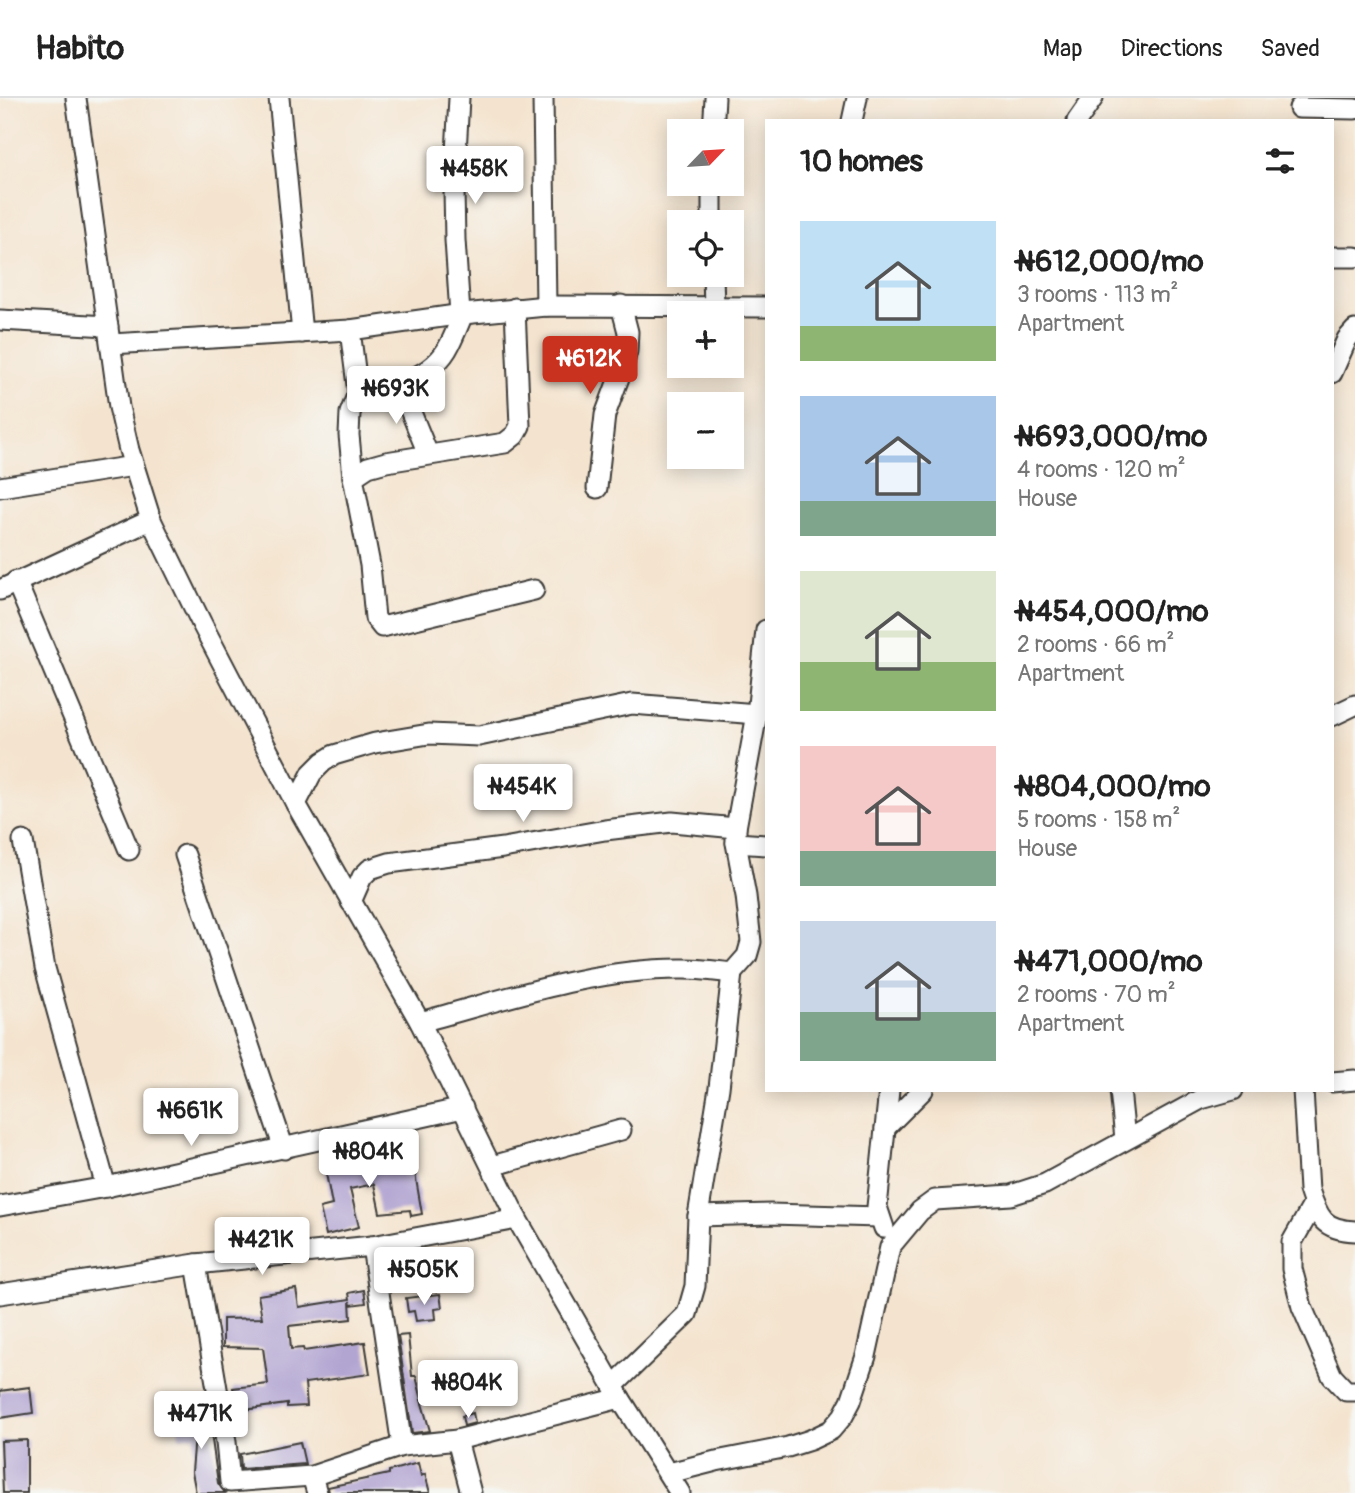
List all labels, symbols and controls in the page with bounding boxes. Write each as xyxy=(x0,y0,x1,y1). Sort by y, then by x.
text: Habito xyxy=(35,28,124,69)
text: Map xyxy=(1043,34,1083,63)
text: Directions xyxy=(1121,34,1222,63)
text: Saved xyxy=(1260,34,1320,63)
north arrow xyxy=(667,119,744,196)
map controls xyxy=(667,119,744,469)
icon: filters xyxy=(1261,142,1299,180)
text: 10 homes xyxy=(800,143,923,180)
pin: ₦458K xyxy=(426,146,524,206)
text: ₦458K xyxy=(442,154,508,183)
button: locate xyxy=(667,210,744,287)
text: ₦612,000/mo xyxy=(1017,243,1204,280)
icon: home xyxy=(856,249,940,333)
text: 3 rooms · 113 m² xyxy=(1017,280,1178,309)
button: + xyxy=(667,301,744,378)
text: Apartment xyxy=(1017,309,1124,338)
pin: ₦612K xyxy=(541,336,639,396)
text: ₦612K xyxy=(559,344,621,373)
pin: ₦693K xyxy=(347,366,445,426)
text: ₦693K xyxy=(363,374,429,403)
button: − xyxy=(667,392,744,469)
text: ₦693,000/mo xyxy=(1017,418,1207,455)
icon: home xyxy=(856,424,940,508)
text: 4 rooms · 120 m² xyxy=(1017,455,1186,484)
text: House xyxy=(1017,484,1077,513)
text: ₦454,000/mo xyxy=(1017,593,1209,630)
icon: home xyxy=(856,599,940,683)
text: 2 rooms · 66 m² xyxy=(1017,630,1174,659)
text: Apartment xyxy=(1017,659,1124,688)
pin: ₦454K xyxy=(474,764,572,824)
text: ₦804,000/mo xyxy=(1017,768,1211,805)
text: ₦454K xyxy=(490,772,556,801)
icon: home xyxy=(856,774,940,858)
text: 5 rooms · 158 m² xyxy=(1017,805,1180,834)
text: House xyxy=(1017,834,1077,863)
text: ₦471,000/mo xyxy=(1017,943,1203,980)
icon: home xyxy=(856,949,940,1033)
text: 2 rooms · 70 m² xyxy=(1017,980,1176,1009)
text: Apartment xyxy=(1017,1009,1124,1038)
pin: ₦661K xyxy=(142,1088,240,1148)
text: ₦661K xyxy=(159,1096,223,1125)
pin: ₦804K xyxy=(320,1130,418,1189)
text: ₦804K xyxy=(335,1137,403,1166)
pin: ₦421K xyxy=(213,1218,311,1277)
text: ₦421K xyxy=(231,1225,293,1254)
pin: ₦505K xyxy=(375,1248,473,1307)
text: ₦505K xyxy=(390,1255,458,1284)
pin: ₦804K xyxy=(419,1360,517,1420)
text: ₦804K xyxy=(434,1368,502,1397)
pin: ₦471K xyxy=(152,1392,250,1451)
text: ₦471K xyxy=(170,1399,232,1428)

